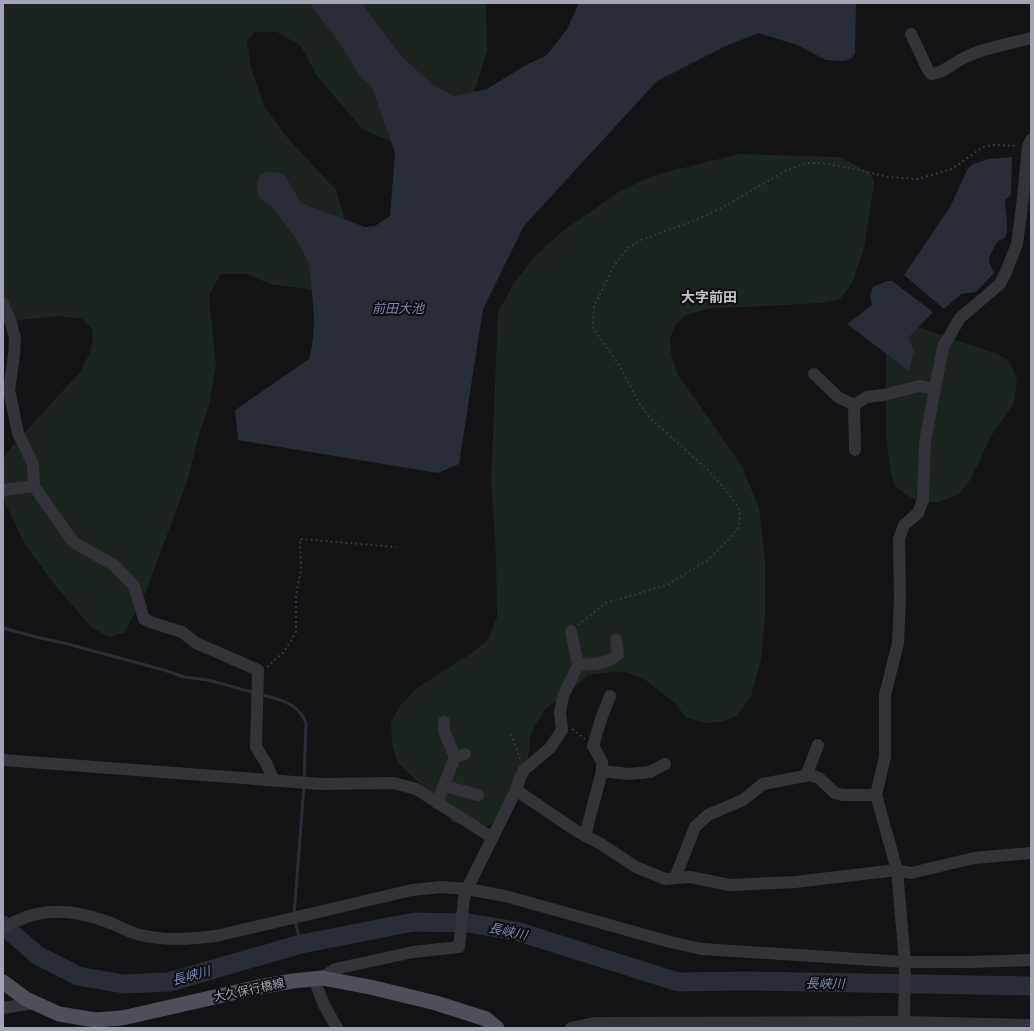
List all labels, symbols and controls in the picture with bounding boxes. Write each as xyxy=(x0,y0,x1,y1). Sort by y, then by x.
district label: 大字前田 xyxy=(681,287,737,306)
water label: 前田大池 xyxy=(372,299,426,317)
water label: 長峡川 xyxy=(487,918,531,944)
water label: 長峡川 xyxy=(170,961,214,989)
street label: 大久保行橋線 xyxy=(212,974,286,1005)
water label: 長峡川 xyxy=(805,974,847,992)

